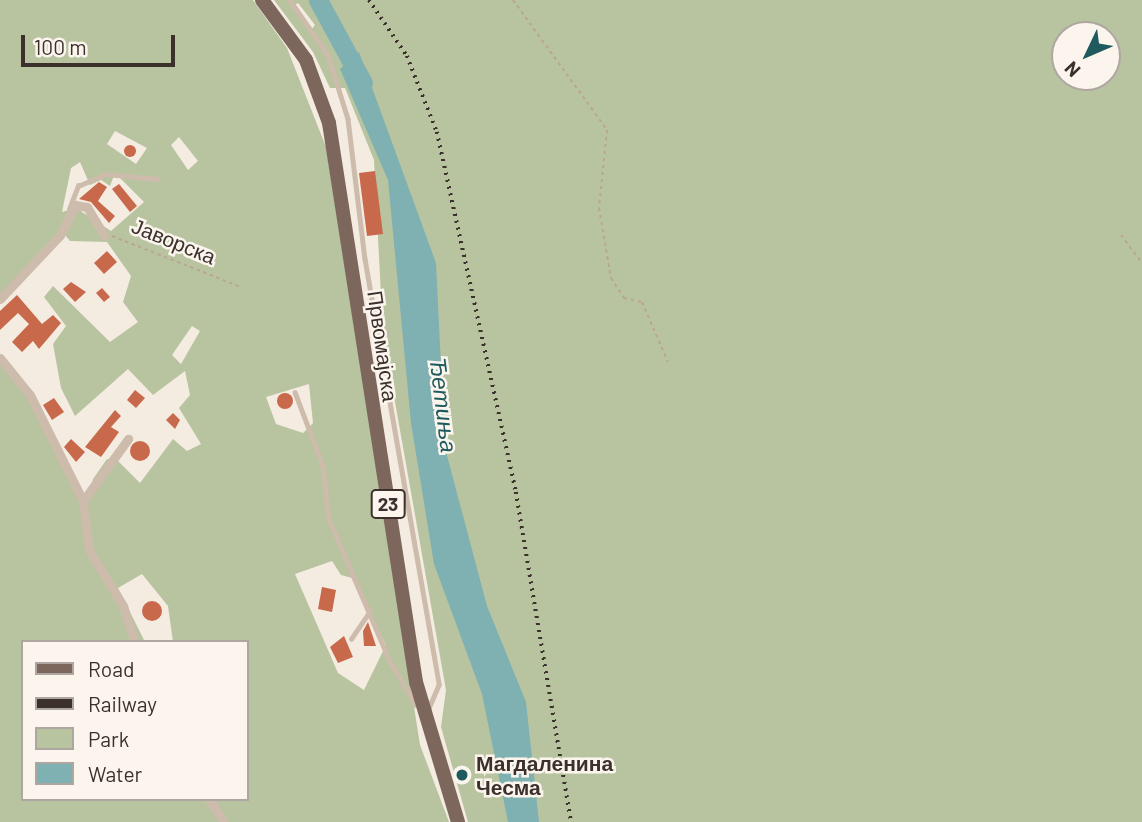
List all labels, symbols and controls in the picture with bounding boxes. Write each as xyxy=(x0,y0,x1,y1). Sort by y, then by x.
scale bar xyxy=(24,21,178,65)
north arrow xyxy=(1051,21,1121,91)
text: 100 m xyxy=(34,34,87,59)
text: N xyxy=(1059,57,1085,82)
street label: Јаворска xyxy=(128,213,220,269)
street label: Првомајска xyxy=(363,289,403,403)
water label: Ђетиња xyxy=(424,356,464,454)
road number: 23 xyxy=(370,489,406,520)
legend xyxy=(21,640,248,801)
text: Road xyxy=(88,656,134,681)
text: Railway xyxy=(88,691,157,716)
text: Park xyxy=(88,726,129,751)
place label: Магдаленина Чесма xyxy=(476,750,613,800)
text: Water xyxy=(88,761,142,786)
marker: Магдаленина Чесма xyxy=(454,767,470,783)

